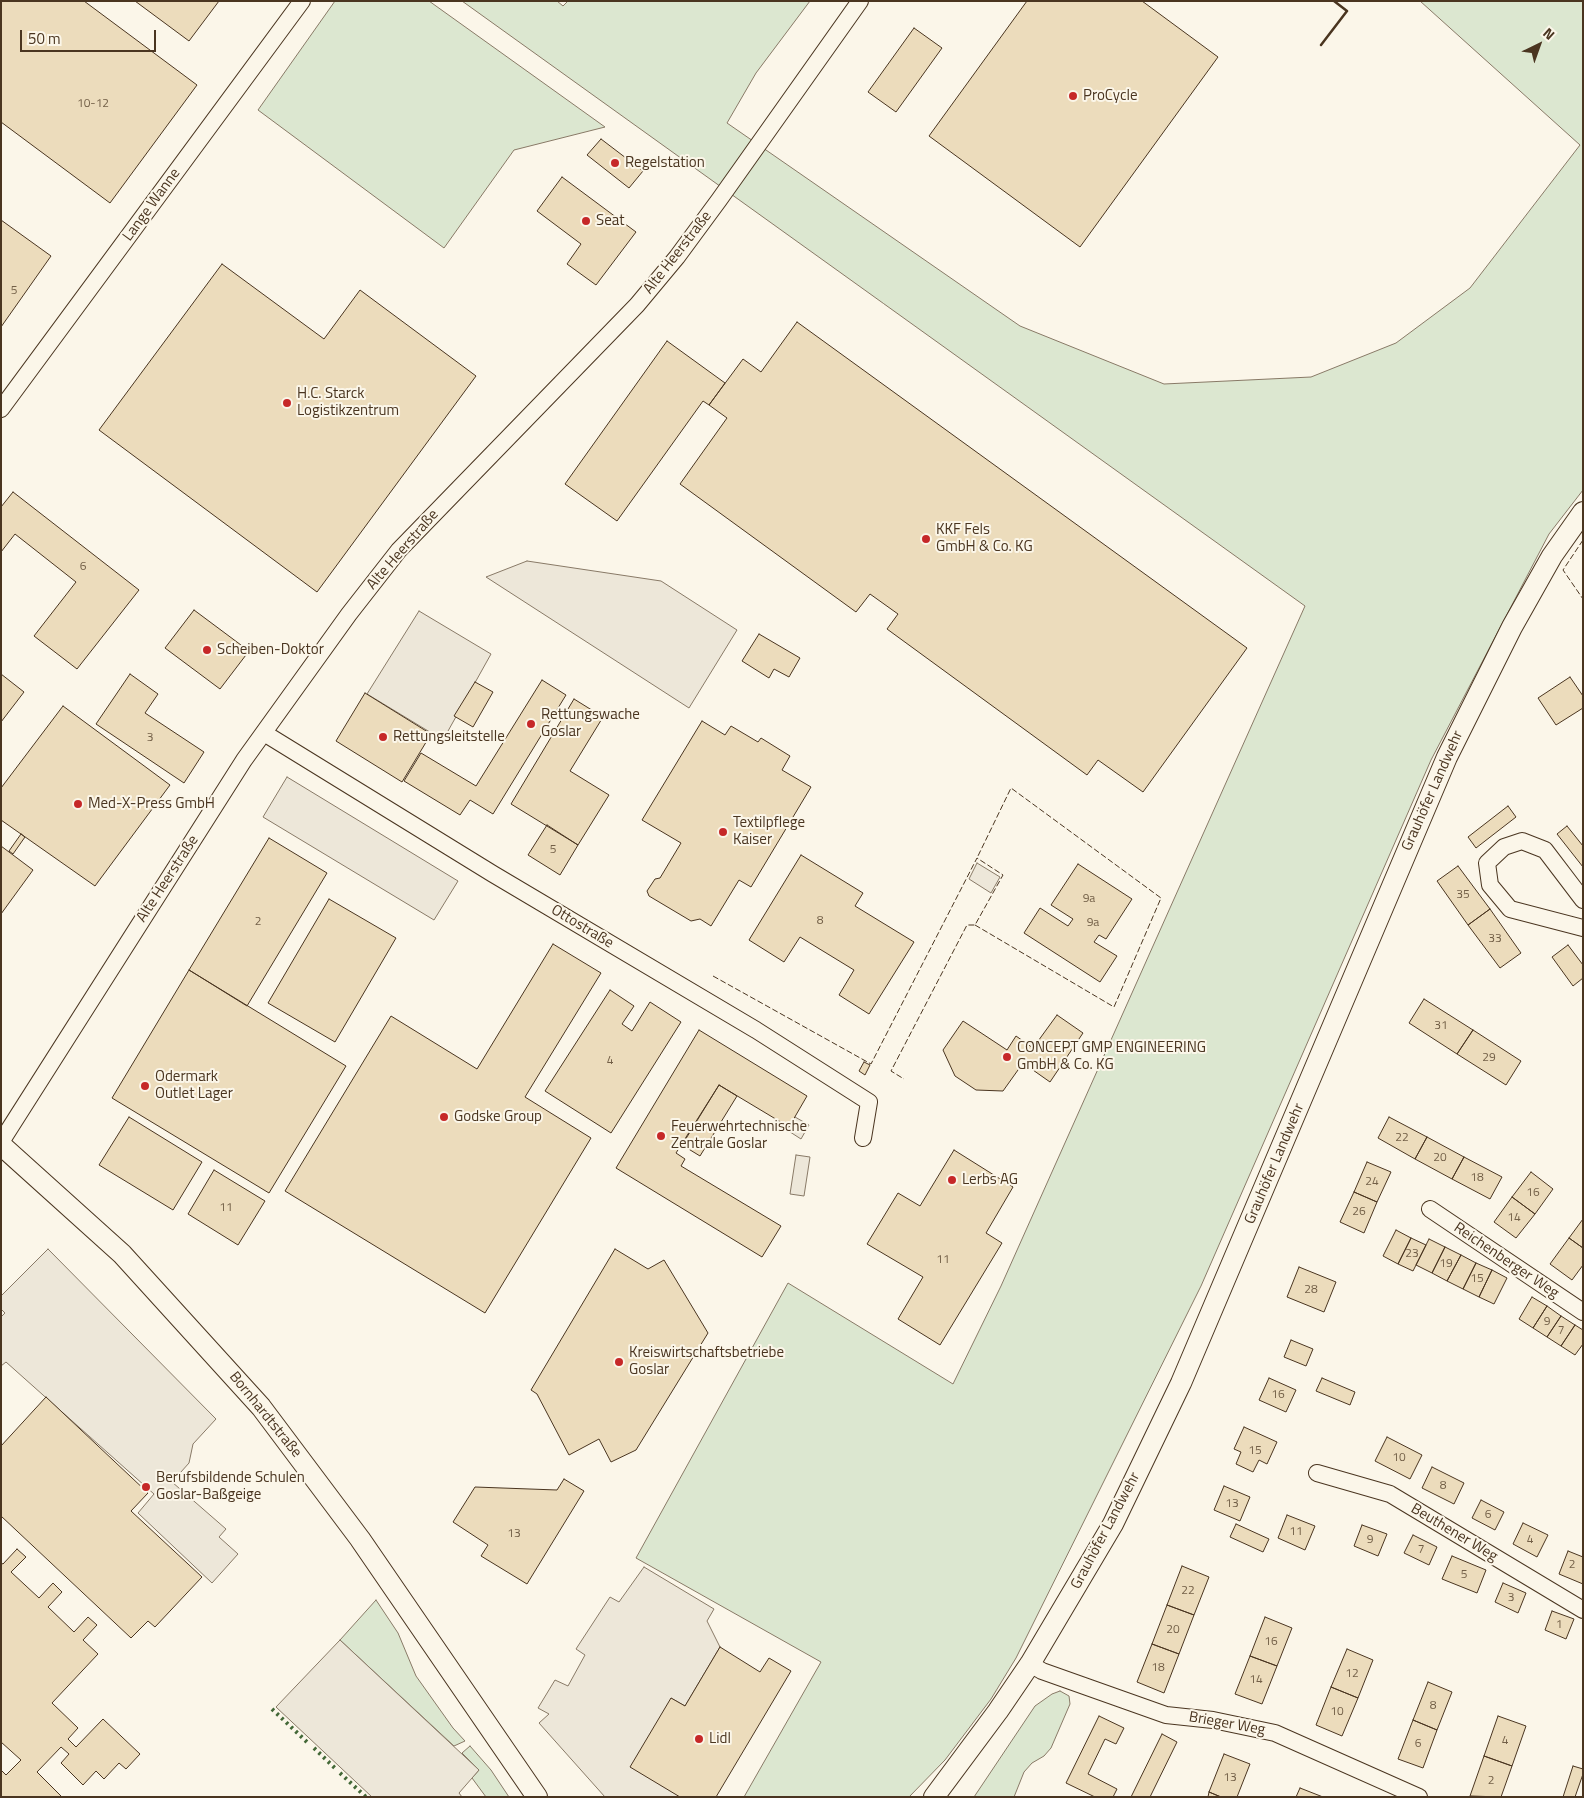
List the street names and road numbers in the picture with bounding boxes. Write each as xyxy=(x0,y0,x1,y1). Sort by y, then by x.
street label: Lange Wanne xyxy=(120,165,184,245)
street label: Alte Heerstraße xyxy=(640,208,716,298)
street label: Alte Heerstraße xyxy=(363,506,443,594)
street label: Grauhöfer Landwehr xyxy=(1398,728,1468,854)
street label: Alte Heerstraße xyxy=(133,832,203,926)
street label: Ottostraße xyxy=(548,901,616,953)
street label: Grauhöfer Landwehr xyxy=(1241,1101,1309,1227)
street label: Reichenberger Weg xyxy=(1450,1219,1562,1303)
street label: Bornhardtstraße xyxy=(225,1368,305,1462)
street label: Grauhöfer Landwehr xyxy=(1068,1470,1144,1592)
street label: Beuthener Weg xyxy=(1407,1500,1501,1566)
street label: Brieger Weg xyxy=(1187,1708,1267,1740)

